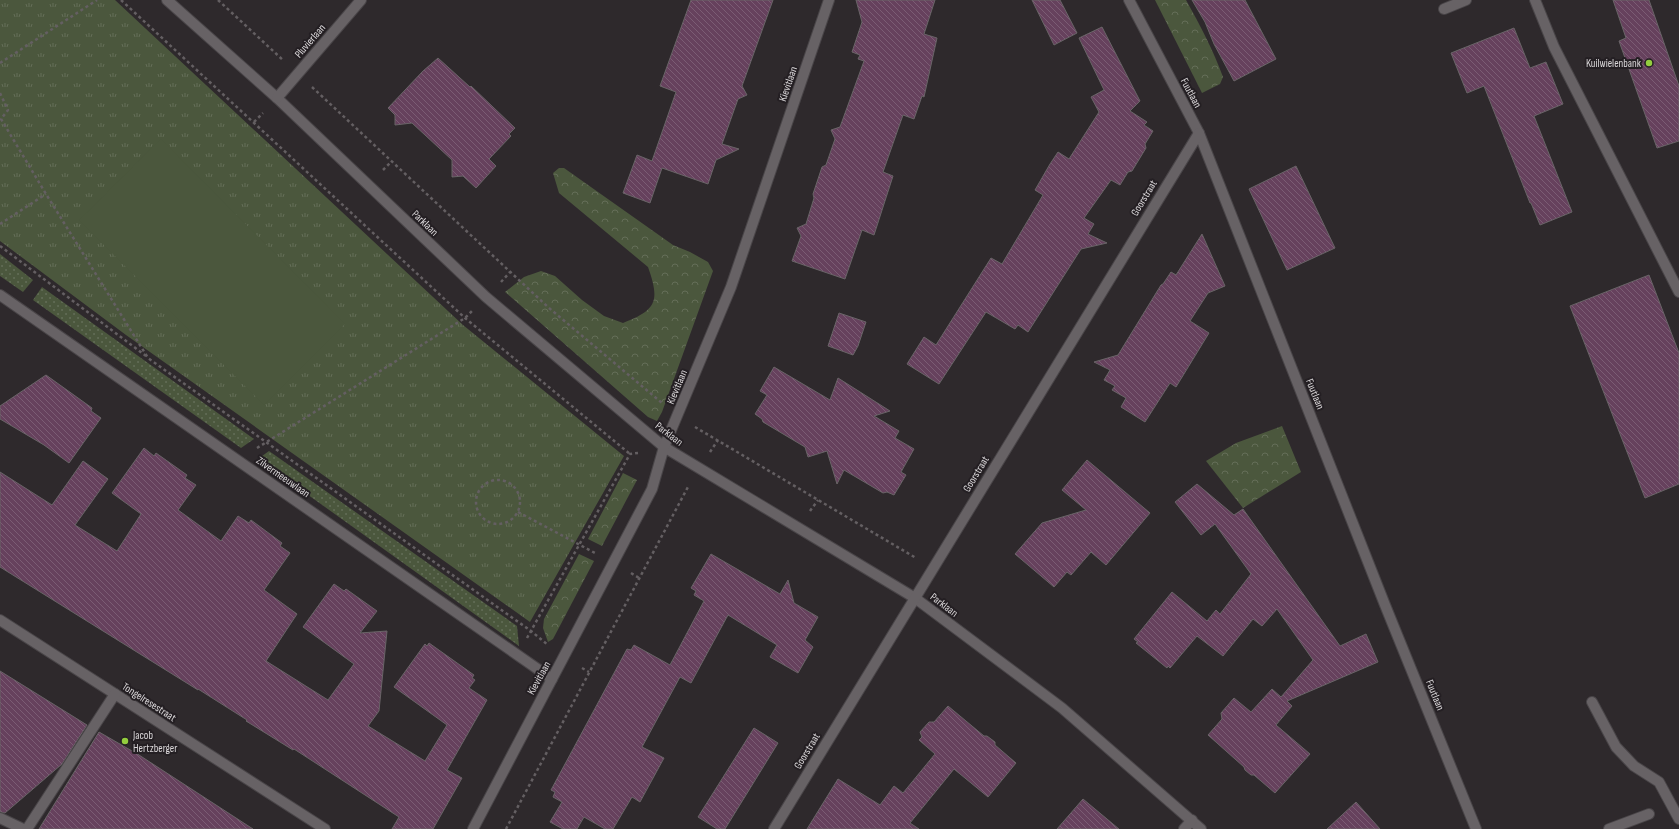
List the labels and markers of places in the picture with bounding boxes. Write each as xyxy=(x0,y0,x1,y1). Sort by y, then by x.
place label: Kuilwielenbank xyxy=(1586,57,1642,70)
marker: Kuilwielenbank xyxy=(1644,58,1654,68)
place label: Jacob Hertzberger xyxy=(132,729,177,755)
marker: Jacob Hertzberger xyxy=(120,736,130,746)

